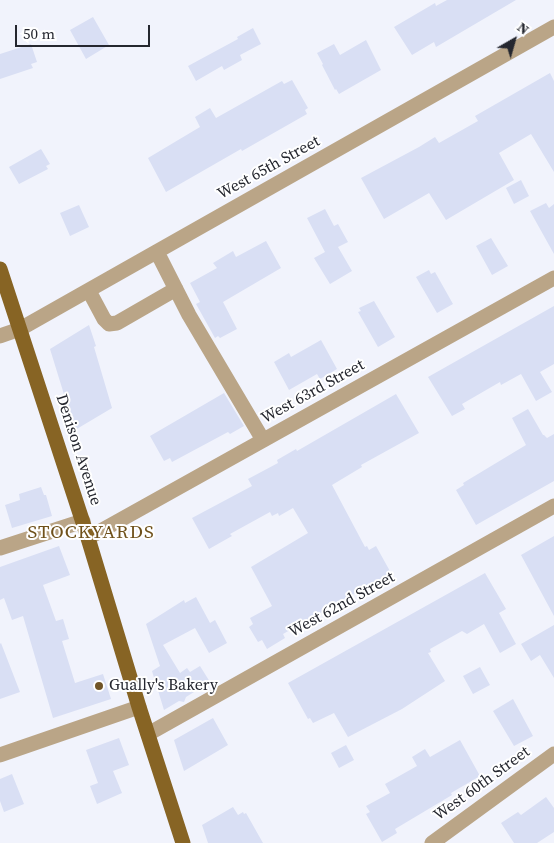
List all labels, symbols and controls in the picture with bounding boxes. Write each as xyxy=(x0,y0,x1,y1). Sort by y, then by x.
scale bar xyxy=(18,15,152,47)
north arrow xyxy=(489,15,539,65)
text: N xyxy=(513,17,533,39)
text: 50 m xyxy=(23,23,55,44)
street label: West 65th Street xyxy=(214,132,324,204)
street label: West 63rd Street xyxy=(258,356,368,428)
street label: Denison Avenue xyxy=(51,392,105,508)
district label: STOCKYARDS xyxy=(26,522,156,544)
street label: West 62nd Street xyxy=(286,568,398,642)
place label: Gually's Bakery xyxy=(109,676,218,696)
marker: Gually's Bakery xyxy=(93,680,105,692)
street label: West 60th Street xyxy=(430,743,534,825)

